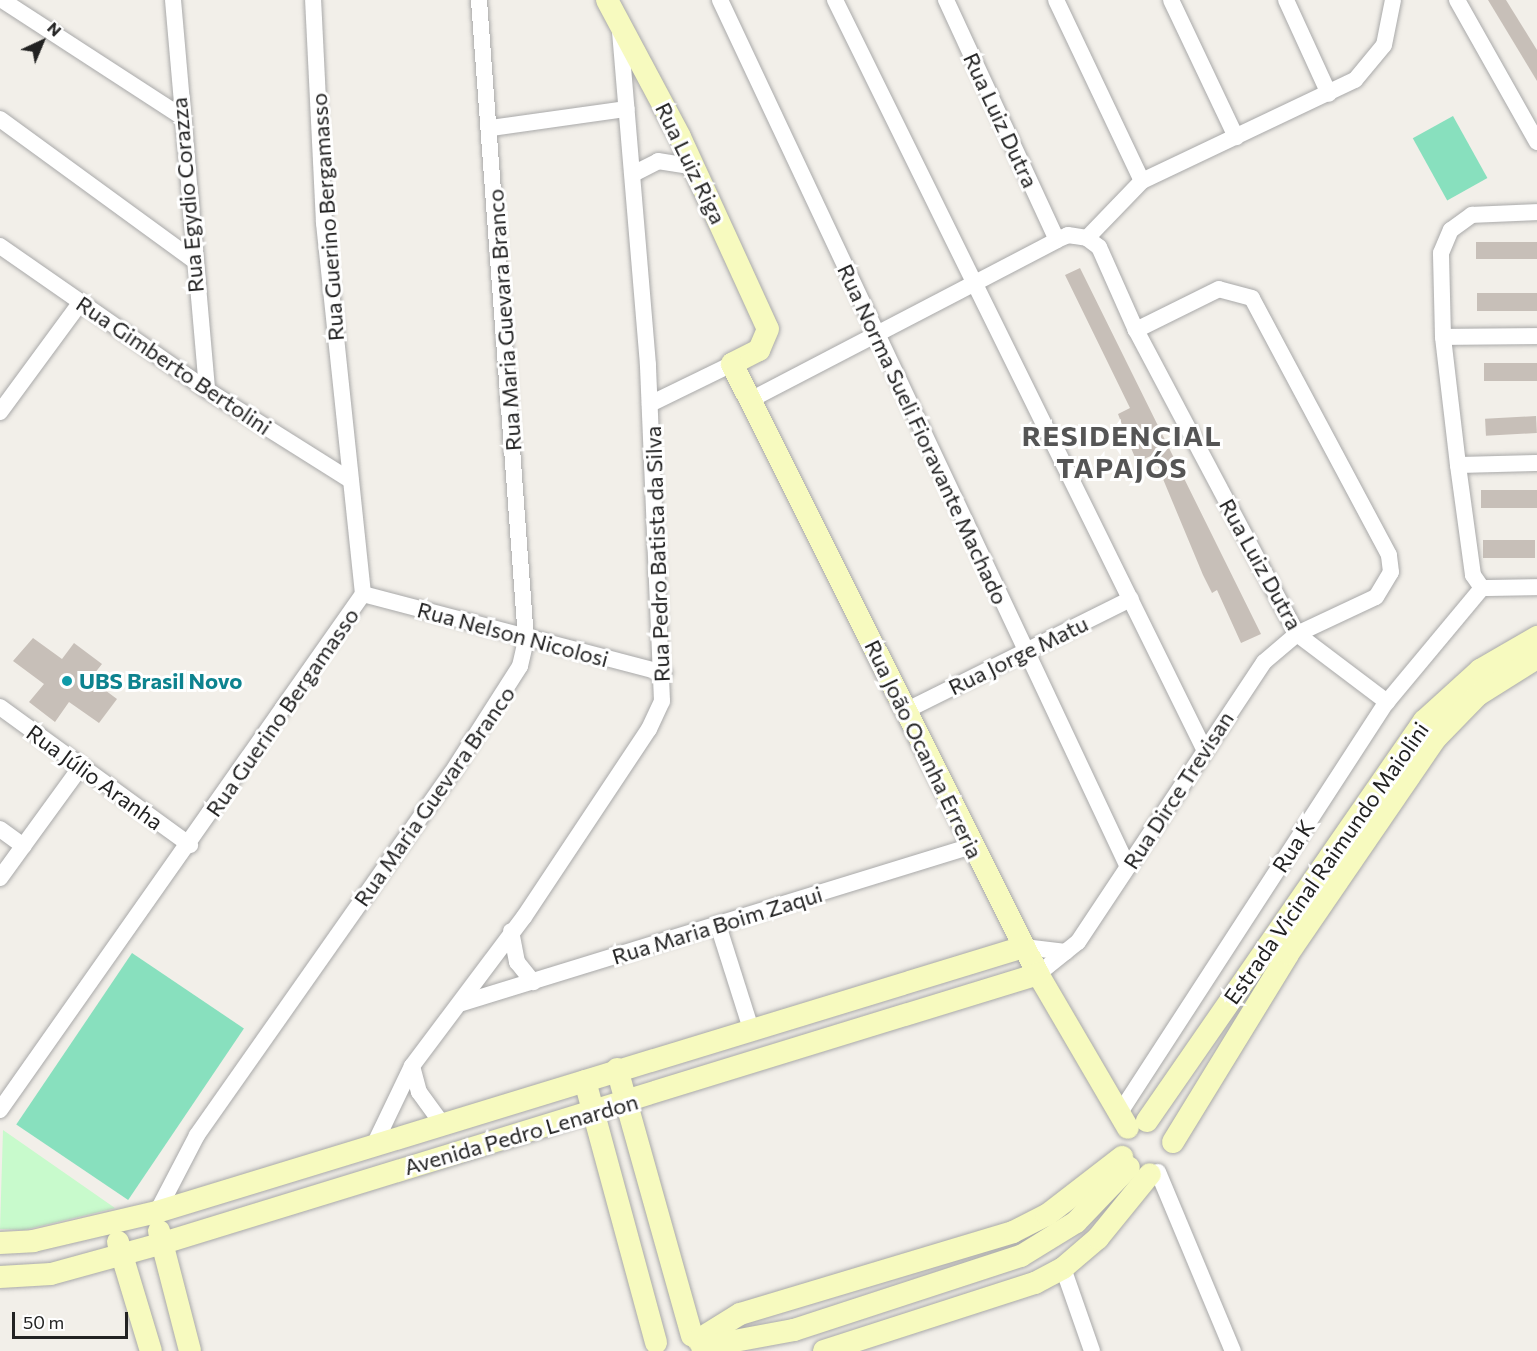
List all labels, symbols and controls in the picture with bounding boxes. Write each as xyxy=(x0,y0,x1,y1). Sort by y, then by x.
north arrow xyxy=(12,12,72,72)
text: N xyxy=(44,18,66,40)
street label: Rua Luiz Dutra xyxy=(958,48,1044,192)
street label: Rua Guerino Bergamasso xyxy=(305,92,349,342)
street label: Rua Egydio Corazza xyxy=(165,96,209,294)
street label: Rua Luiz Riga xyxy=(650,98,732,228)
street label: Rua Maria Guevara Branco xyxy=(482,188,526,452)
street label: Rua Norma Sueli Fioravante Machado xyxy=(832,260,1014,608)
street label: Rua Gimberto Bertolini xyxy=(72,290,276,440)
district label: RESIDENCIAL TAPAJÓS xyxy=(1022,418,1222,484)
street label: Rua Pedro Batista da Silva xyxy=(639,425,675,683)
street label: Rua Luiz Dutra xyxy=(1214,494,1308,634)
street label: Rua Nelson Nicolosi xyxy=(415,596,611,672)
street label: Rua Guerino Bergamasso xyxy=(200,603,364,821)
street label: Rua Jorge Matu xyxy=(944,610,1092,700)
street label: Rua João Ocanha Erreria xyxy=(860,635,988,863)
place label: UBS Brasil Novo xyxy=(79,668,242,694)
marker: UBS Brasil Novo xyxy=(60,674,74,688)
street label: Rua Maria Guevara Branco xyxy=(348,681,520,911)
street label: Rua Dirce Trevisan xyxy=(1117,706,1239,874)
street label: Estrada Vicinal Raimundo Maiolini xyxy=(1218,717,1434,1009)
street label: Rua Júlio Aranha xyxy=(22,719,168,835)
street label: Rua K xyxy=(1266,815,1320,877)
street label: Rua Maria Boim Zaqui xyxy=(609,880,825,970)
street label: Avenida Pedro Lenardon xyxy=(401,1088,641,1180)
scale bar xyxy=(15,1300,130,1338)
text: 50 m xyxy=(23,1311,64,1333)

